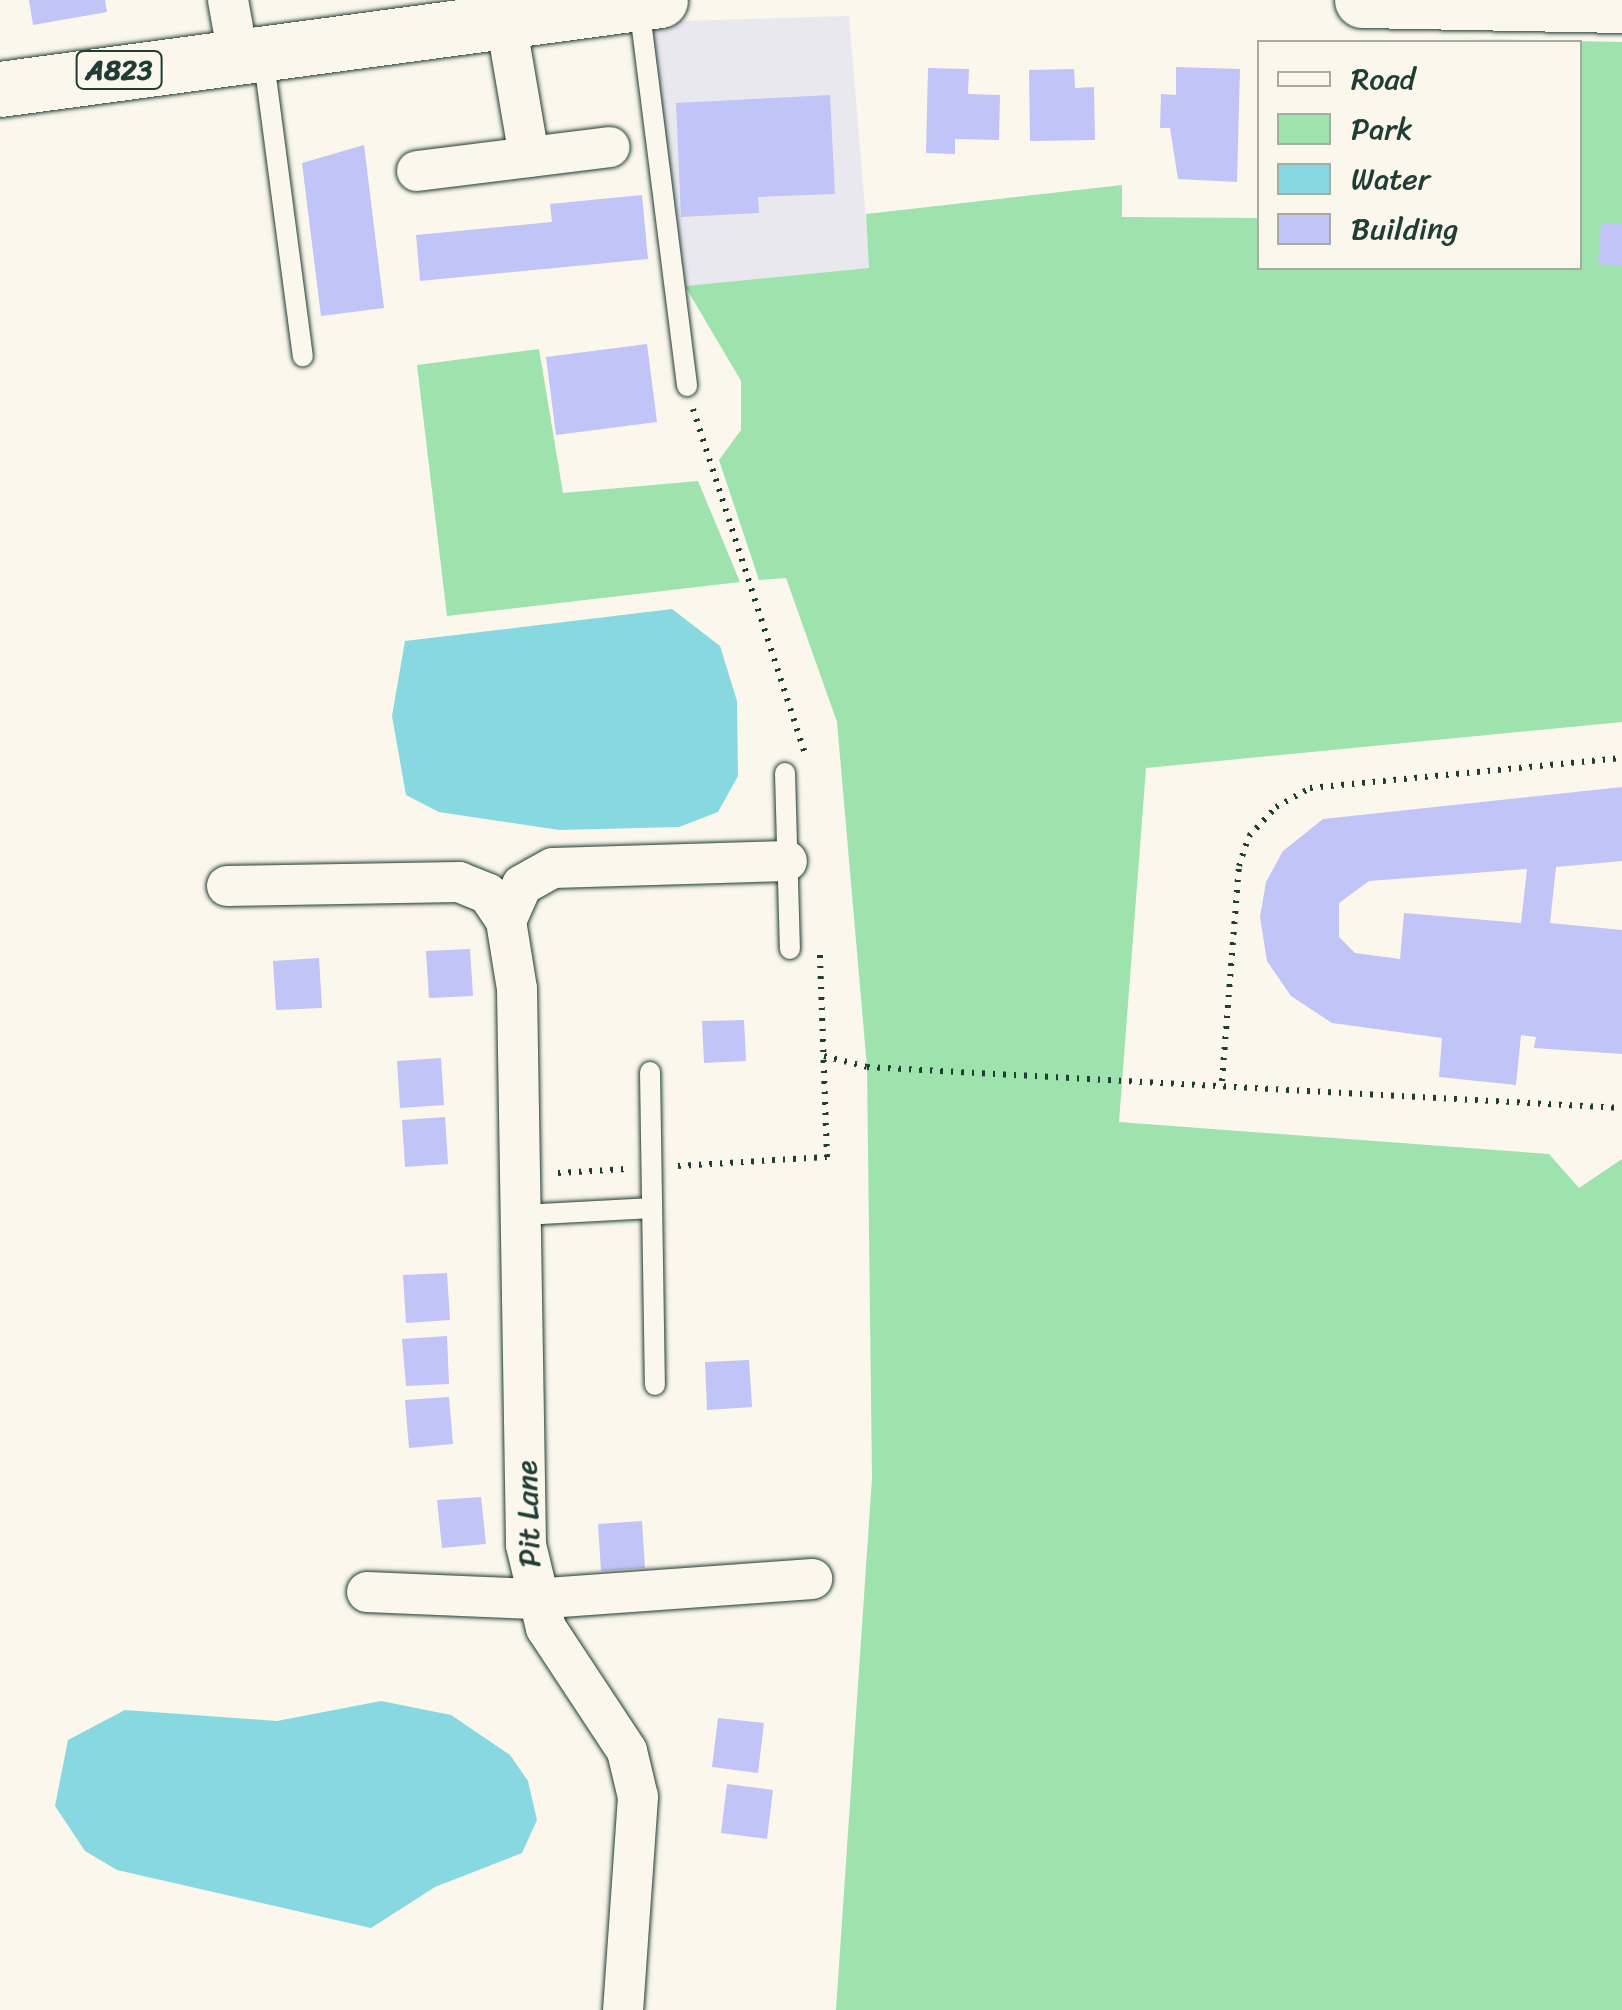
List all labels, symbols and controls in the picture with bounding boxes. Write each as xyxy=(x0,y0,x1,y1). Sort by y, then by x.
legend xyxy=(1257,40,1582,270)
road number: A823 xyxy=(74,47,164,93)
text: Road xyxy=(1351,52,1415,106)
text: Park xyxy=(1351,102,1413,156)
text: Water xyxy=(1351,152,1430,206)
text: Building xyxy=(1351,202,1458,256)
street label: Pit Lane xyxy=(508,1459,548,1569)

